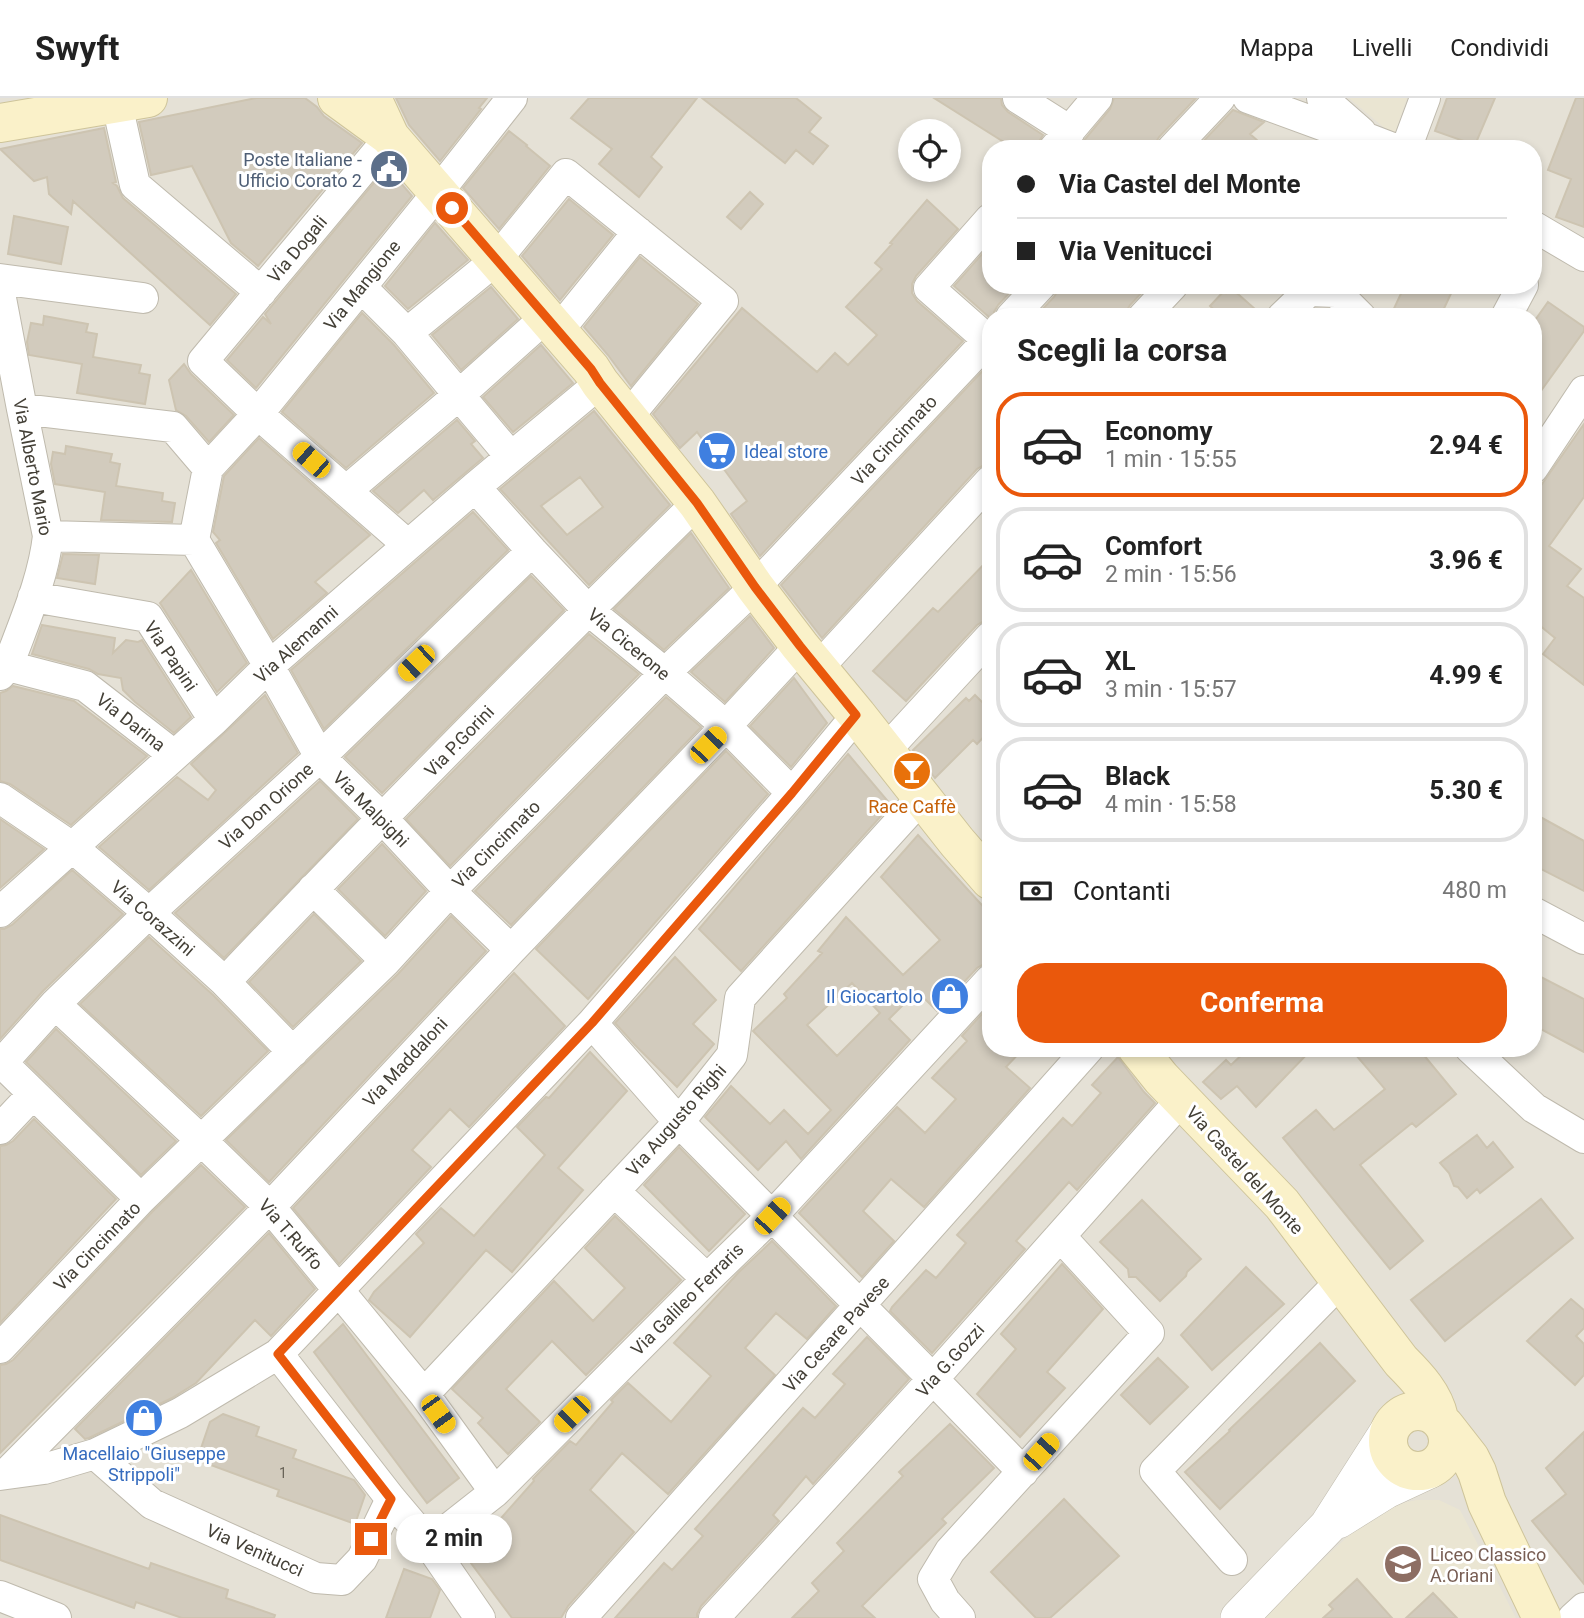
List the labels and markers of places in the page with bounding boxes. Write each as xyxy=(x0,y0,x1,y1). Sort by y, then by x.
public building icon: Poste Italiane - Ufficio Corato 2 xyxy=(368,148,410,190)
place label: Poste Italiane - Ufficio Corato 2 xyxy=(238,149,362,191)
supermarket icon: Ideal store xyxy=(696,430,738,472)
place label: Ideal store xyxy=(744,441,828,462)
bar icon: Race Caffè xyxy=(891,750,933,792)
place label: Race Caffè xyxy=(868,796,956,817)
shop icon: Il Giocartolo xyxy=(929,975,971,1017)
place label: Il Giocartolo xyxy=(826,986,923,1007)
shop icon: Macellaio "Giuseppe Strippoli" xyxy=(123,1397,165,1439)
place label: Macellaio "Giuseppe Strippoli" xyxy=(62,1443,226,1485)
school or university icon: Liceo Classico A.Oriani xyxy=(1382,1543,1424,1585)
place label: Liceo Classico A.Oriani xyxy=(1430,1544,1546,1586)

